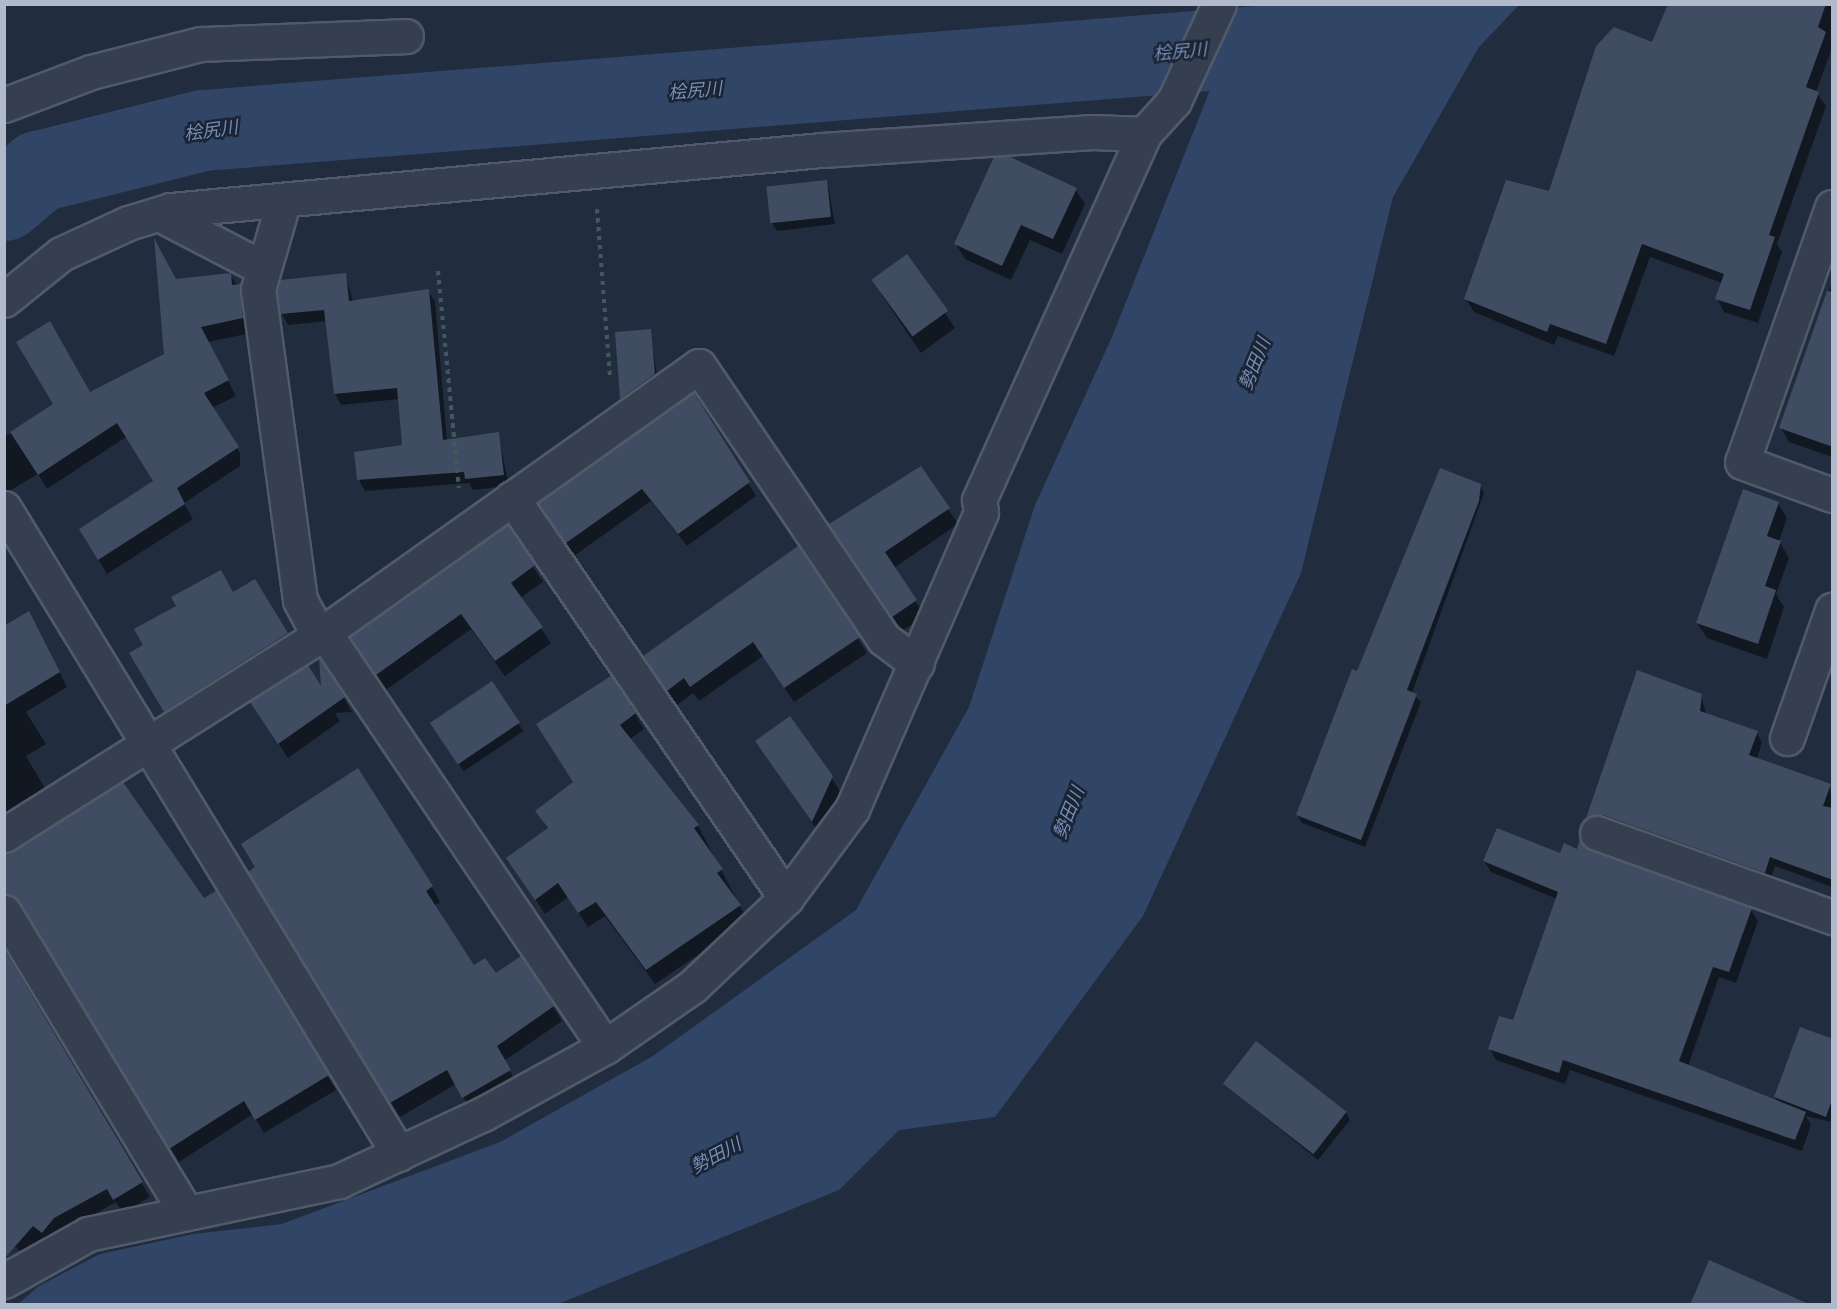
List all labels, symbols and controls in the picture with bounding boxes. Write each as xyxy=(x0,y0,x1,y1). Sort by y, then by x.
water label: 桧尻川 xyxy=(1152,39,1208,65)
water label: 桧尻川 xyxy=(667,78,723,104)
water label: 桧尻川 xyxy=(183,117,239,145)
water label: 勢田川 xyxy=(1235,335,1275,393)
water label: 勢田川 xyxy=(1049,784,1089,842)
water label: 勢田川 xyxy=(687,1134,745,1178)

